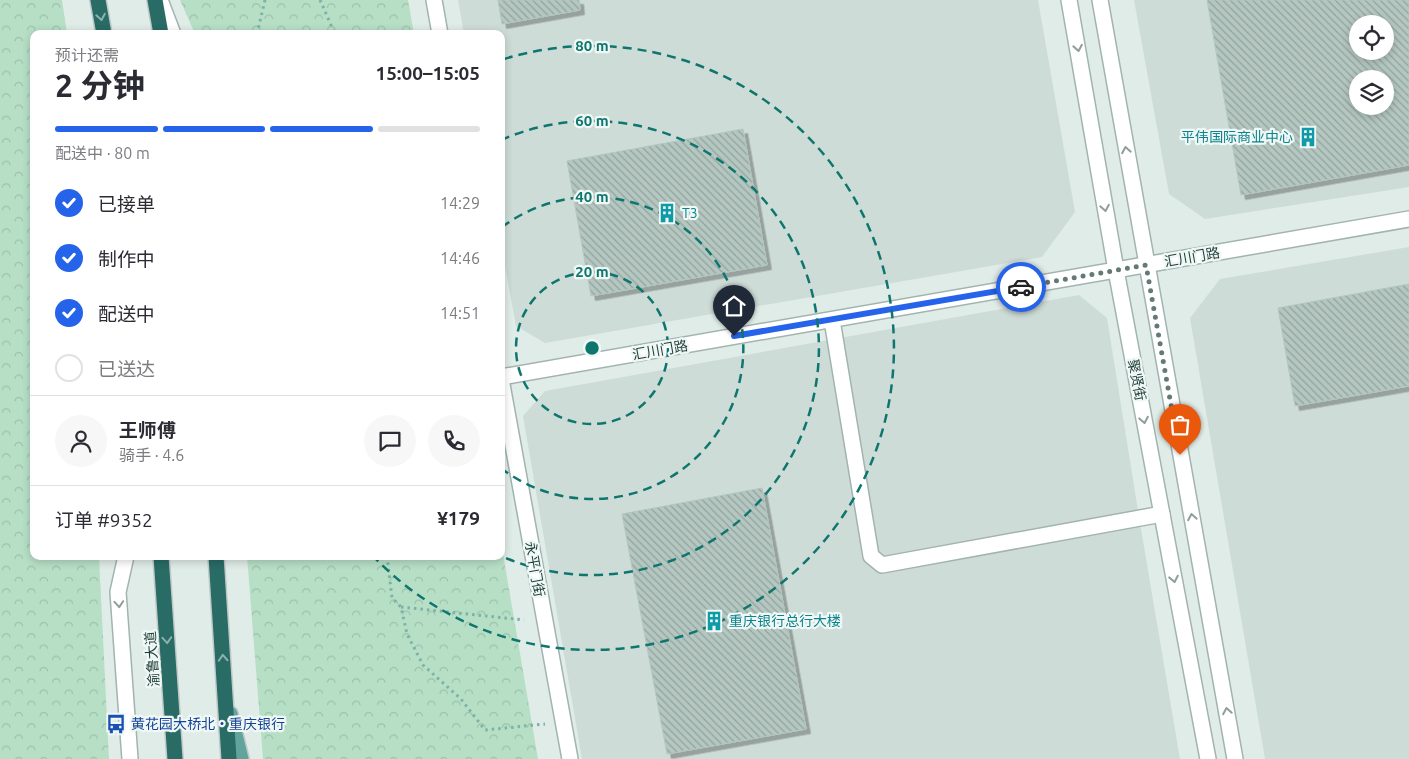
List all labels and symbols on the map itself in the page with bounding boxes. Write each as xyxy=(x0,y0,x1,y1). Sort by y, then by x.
one-way arrow xyxy=(96,12,106,21)
text: 80 m xyxy=(575,37,609,54)
one-way arrow xyxy=(1072,44,1082,52)
text: 60 m xyxy=(575,112,609,129)
building icon: 平伟国际商业中心 xyxy=(1297,126,1319,148)
place label: 平伟国际商业中心 xyxy=(1181,129,1293,145)
one-way arrow xyxy=(1121,146,1132,154)
text: 40 m xyxy=(575,188,609,205)
building icon: T3 xyxy=(656,202,678,224)
one-way arrow xyxy=(1100,204,1110,213)
place label: T3 xyxy=(682,205,698,221)
street label: 汇川门路 xyxy=(1163,244,1221,270)
courier xyxy=(996,262,1046,312)
text: 20 m xyxy=(575,263,609,280)
pin xyxy=(713,285,755,336)
street label: 汇川门路 xyxy=(631,337,689,363)
centre of rings xyxy=(583,339,601,357)
street label: 聚贤街 xyxy=(1125,358,1149,402)
pin xyxy=(1159,404,1201,455)
one-way arrow xyxy=(1139,415,1149,424)
one-way arrow xyxy=(1187,512,1197,521)
street label: 永平门街 xyxy=(522,540,548,598)
one-way arrow xyxy=(1169,575,1179,584)
one-way arrow xyxy=(113,600,124,608)
building icon: 重庆银行总行大楼 xyxy=(703,610,725,632)
place label: 重庆银行总行大楼 xyxy=(729,613,841,629)
street label: 渝鲁大道 xyxy=(142,631,162,687)
one-way arrow xyxy=(161,636,172,644)
one-way arrow xyxy=(217,654,228,662)
one-way arrow xyxy=(1222,707,1232,715)
bus stop icon: 黄花园大桥北‧重庆银行 xyxy=(105,713,127,735)
place label: 黄花园大桥北‧重庆银行 xyxy=(131,716,285,732)

